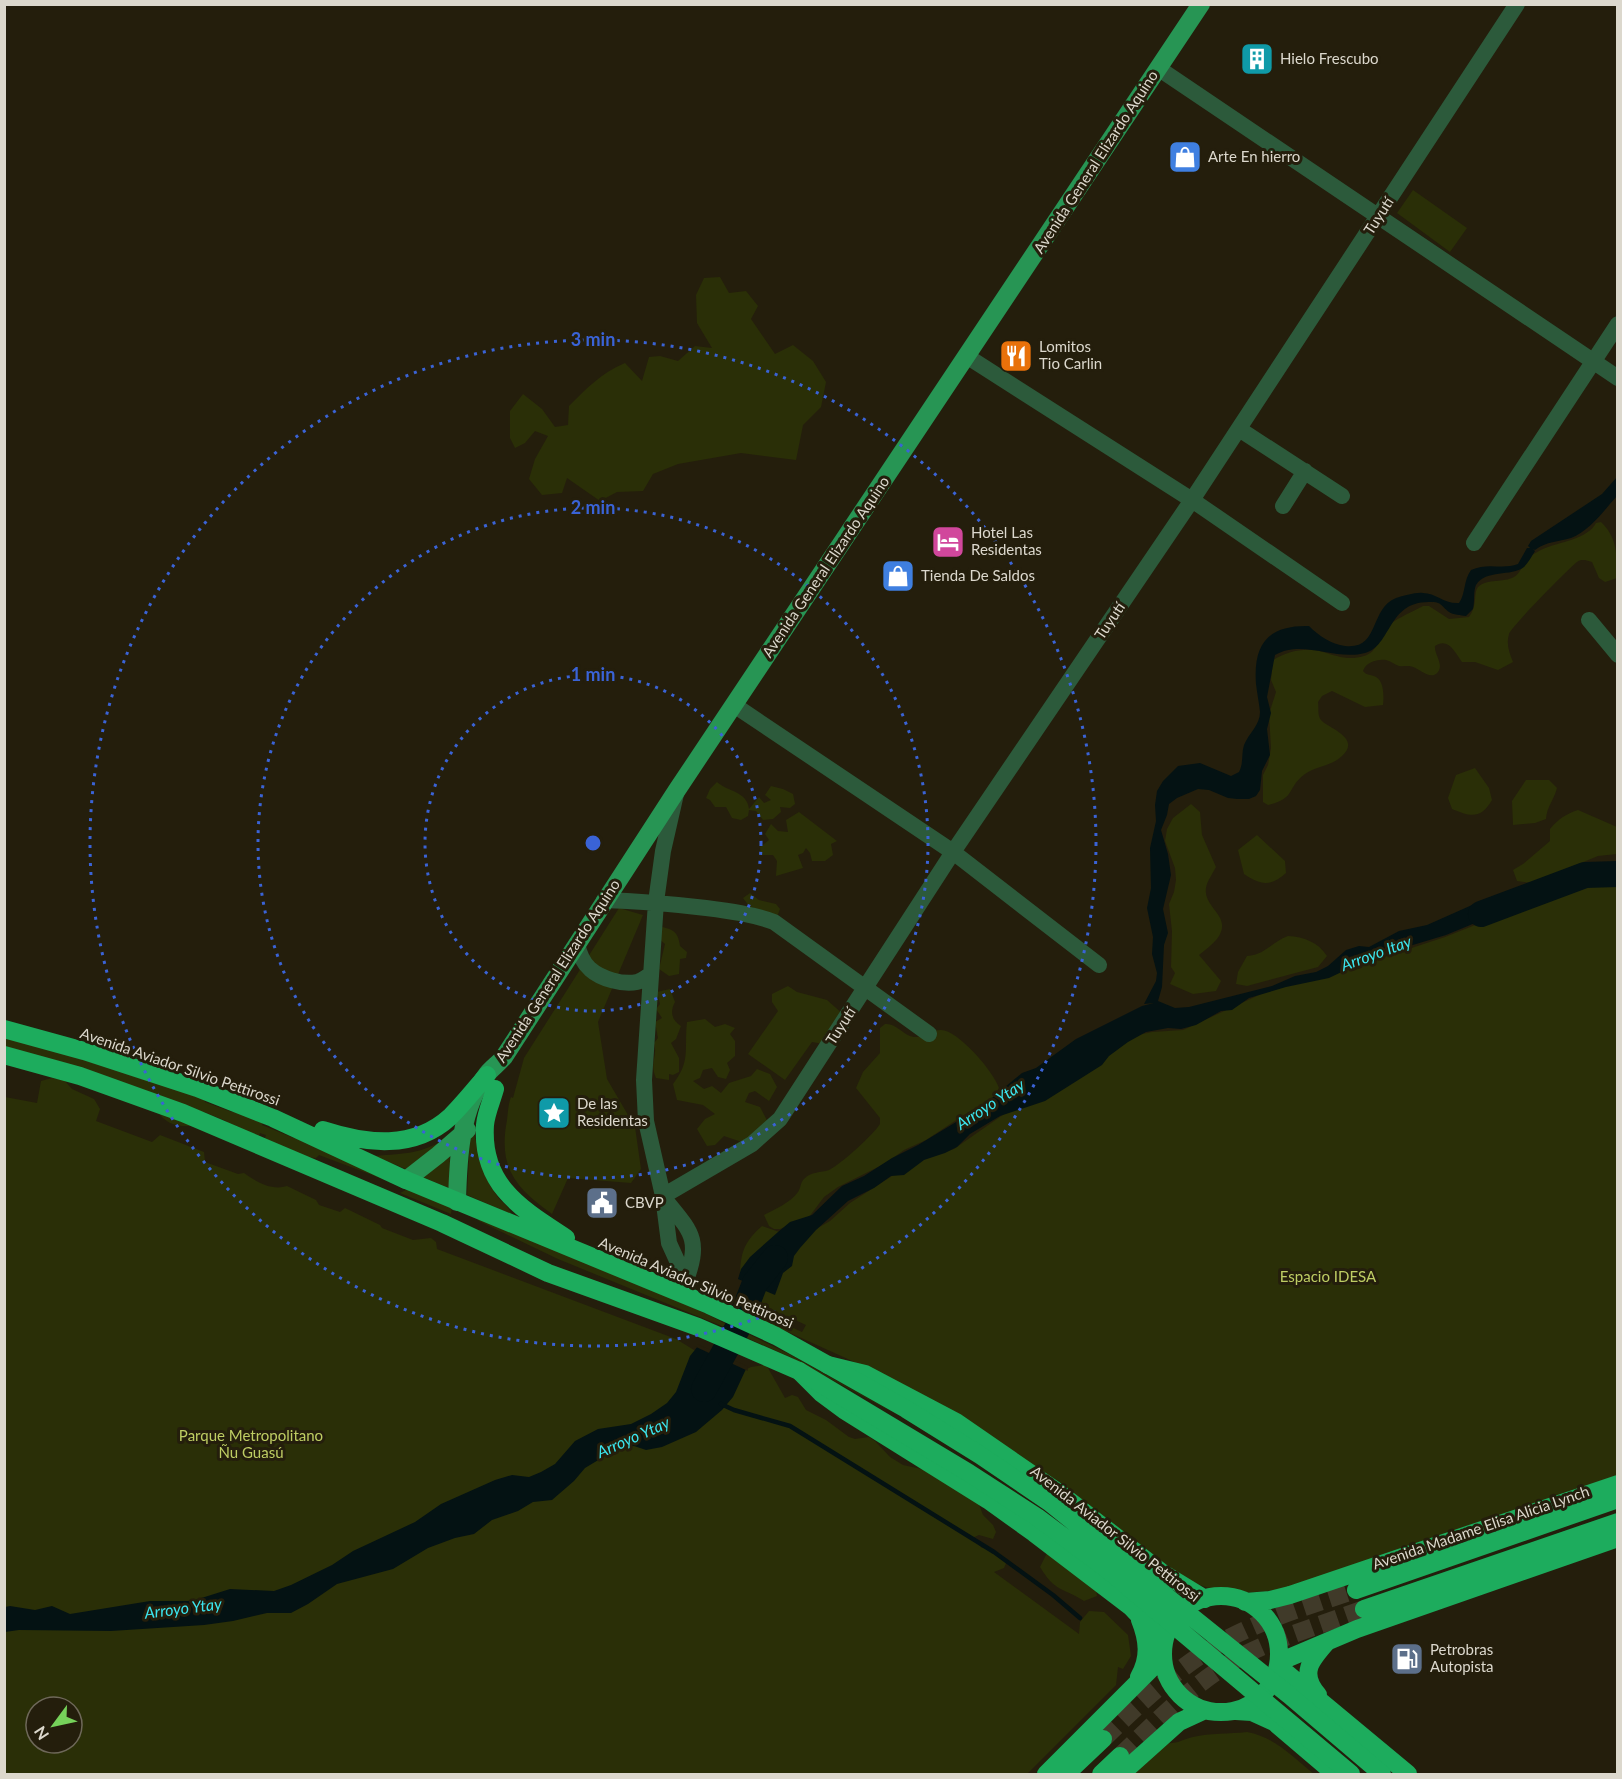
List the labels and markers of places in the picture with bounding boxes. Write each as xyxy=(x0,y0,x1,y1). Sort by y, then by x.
building icon: Hielo Frescubo xyxy=(1239,41,1275,77)
place label: Hielo Frescubo xyxy=(1280,49,1379,67)
shop icon: Arte En hierro xyxy=(1167,139,1203,175)
place label: Arte En hierro xyxy=(1208,147,1300,165)
place label: Lomitos Tio Carlin xyxy=(1039,337,1102,372)
restaurant icon: Lomitos Tio Carlin xyxy=(998,338,1034,374)
place label: Hotel Las Residentas xyxy=(971,523,1042,558)
hotel icon: Hotel Las Residentas xyxy=(930,524,966,560)
shop icon: Tienda De Saldos xyxy=(880,558,916,594)
place label: Tienda De Saldos xyxy=(921,566,1035,584)
centre of rings xyxy=(583,833,603,853)
place label: De las Residentas xyxy=(577,1094,648,1129)
place icon: De las Residentas xyxy=(536,1095,572,1131)
public building icon: CBVP xyxy=(584,1185,620,1221)
place label: CBVP xyxy=(625,1193,664,1211)
place label: Petrobras Autopista xyxy=(1430,1640,1494,1675)
fuel station icon: Petrobras Autopista xyxy=(1389,1641,1425,1677)

